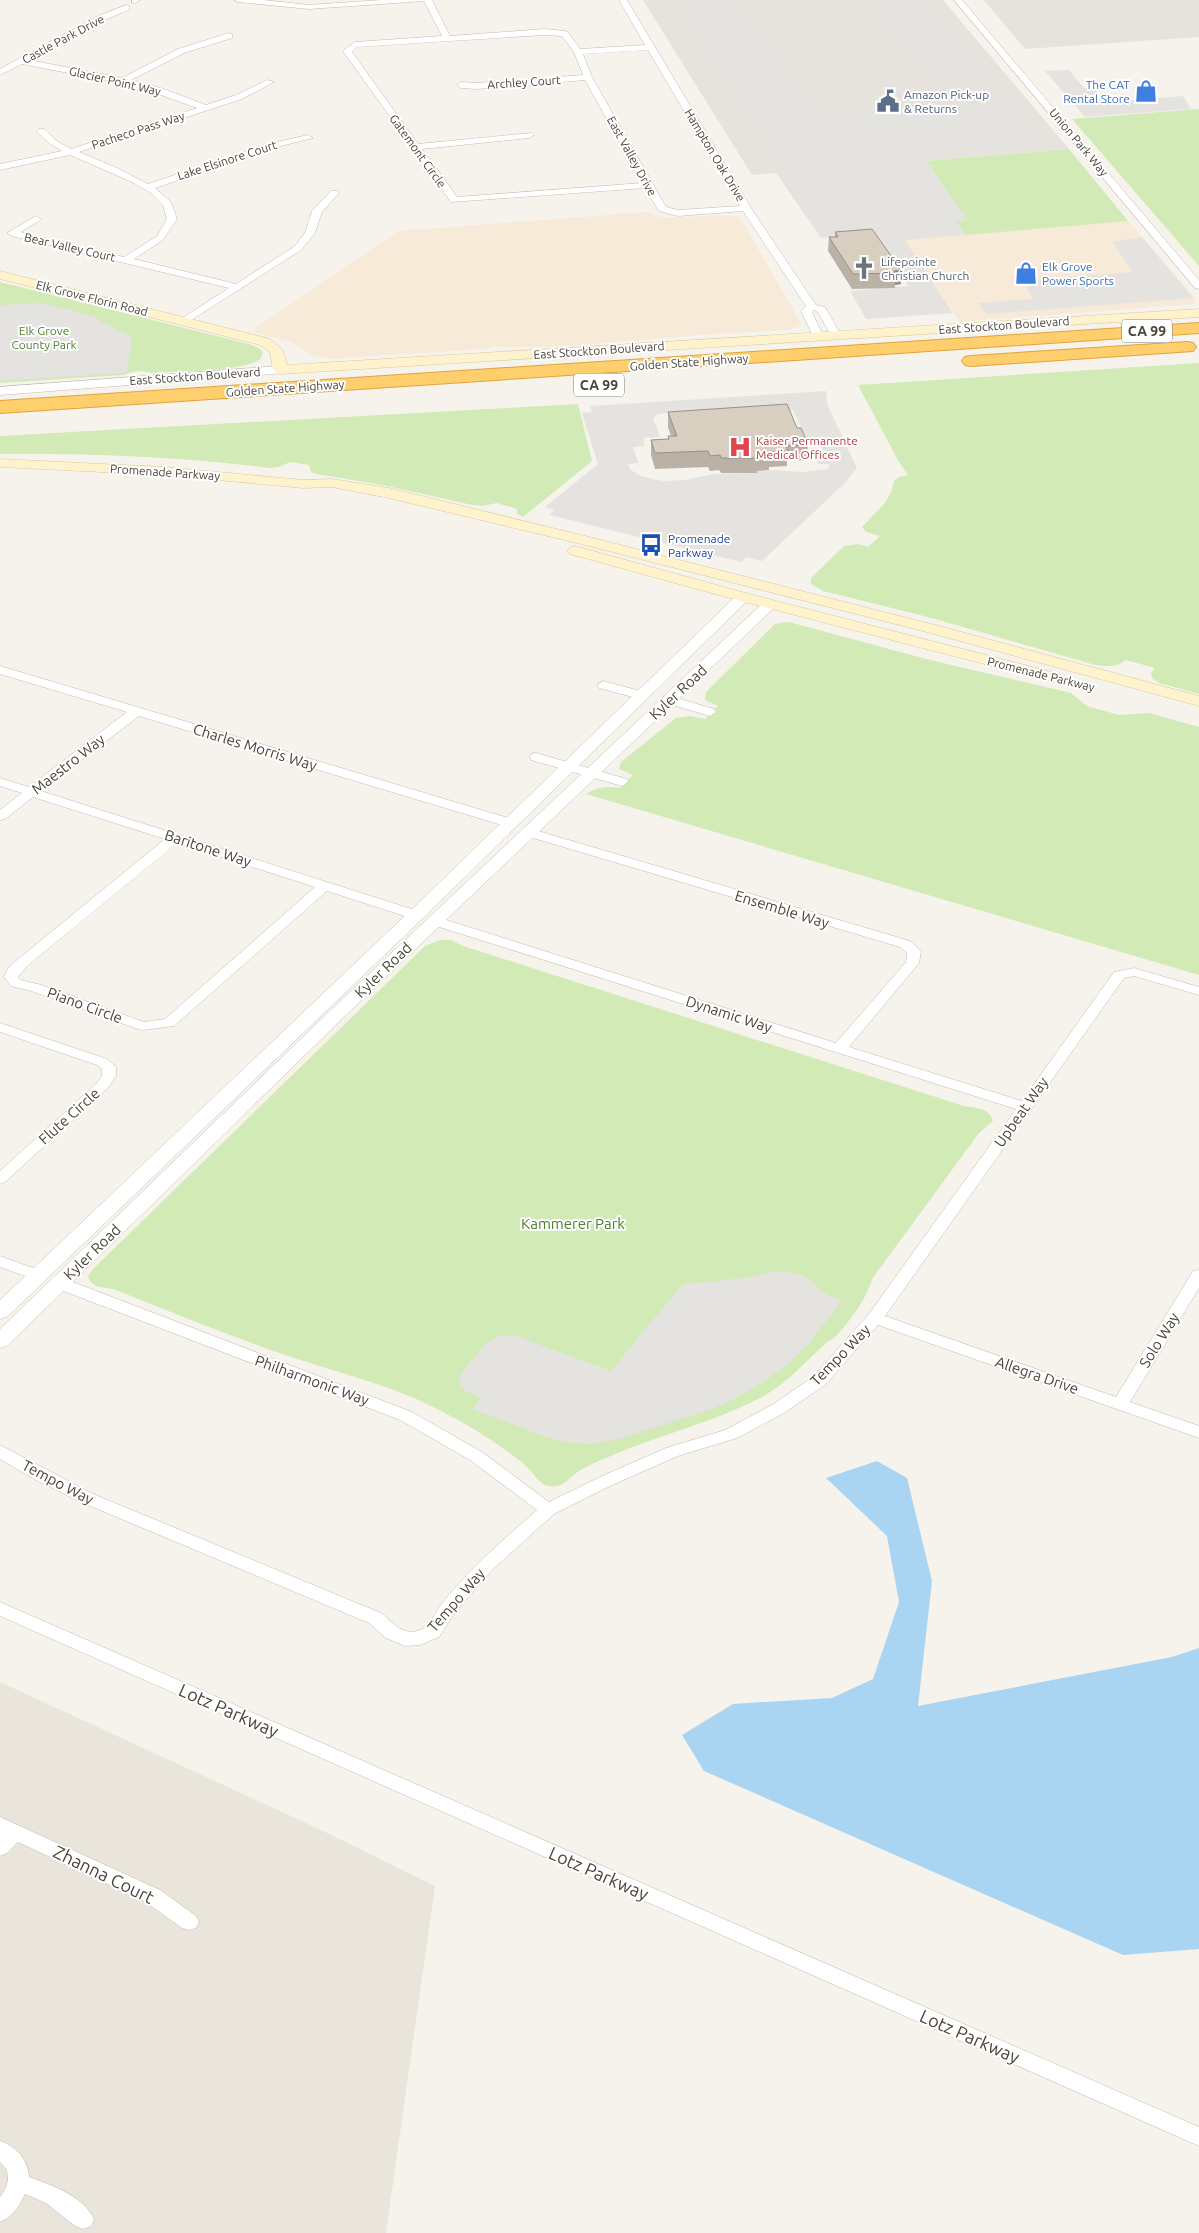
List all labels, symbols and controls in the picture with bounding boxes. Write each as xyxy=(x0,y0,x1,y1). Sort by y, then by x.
street label: Castle Park Drive xyxy=(20,12,106,66)
street label: Glacier Point Way xyxy=(68,64,162,98)
street label: Archley Court xyxy=(487,73,561,91)
place label: The CAT Rental Store xyxy=(1063,78,1130,105)
shop icon: The CAT Rental Store xyxy=(1133,78,1159,104)
public building icon: Amazon Pick-up & Returns xyxy=(875,88,901,114)
place label: Amazon Pick-up & Returns xyxy=(904,88,989,115)
street label: Hampton Oak Drive xyxy=(682,106,748,204)
street label: Union Park Way xyxy=(1047,106,1111,179)
street label: Pacheco Pass Way xyxy=(90,109,186,151)
street label: Gatemont Circle xyxy=(387,112,449,190)
street label: East Valley Drive xyxy=(605,114,659,198)
street label: Lake Elsinore Court xyxy=(176,138,279,182)
street label: Bear Valley Court xyxy=(23,230,117,264)
church icon: Lifepointe Christian Church xyxy=(851,255,877,281)
place label: Lifepointe Christian Church xyxy=(881,255,969,282)
shop icon: Elk Grove Power Sports xyxy=(1013,260,1039,286)
place label: Elk Grove Power Sports xyxy=(1042,260,1114,287)
street label: Elk Grove Florin Road xyxy=(35,278,149,318)
street label: East Stockton Boulevard xyxy=(938,314,1070,336)
road number: CA 99 xyxy=(1122,320,1172,342)
park label: Elk Grove County Park xyxy=(11,324,77,351)
street label: East Stockton Boulevard xyxy=(533,339,665,361)
street label: Golden State Highway xyxy=(629,351,749,373)
street label: East Stockton Boulevard xyxy=(129,365,261,387)
road number: CA 99 xyxy=(574,374,624,396)
street label: Golden State Highway xyxy=(225,377,345,399)
hospital icon: Kaiser Permanente Medical Offices xyxy=(727,434,753,460)
place label: Kaiser Permanente Medical Offices xyxy=(756,434,858,461)
street label: Promenade Parkway xyxy=(110,462,221,482)
bus stop icon: Promenade Parkway xyxy=(638,532,664,558)
place label: Promenade Parkway xyxy=(668,532,730,559)
street label: Promenade Parkway xyxy=(986,654,1096,694)
street label: Kyler Road xyxy=(646,661,710,723)
street label: Charles Morris Way xyxy=(191,720,319,774)
street label: Maestro Way xyxy=(28,730,108,798)
street label: Baritone Way xyxy=(163,826,253,870)
street label: Ensemble Way xyxy=(733,887,831,931)
street label: Kyler Road xyxy=(351,939,415,1001)
street label: Piano Circle xyxy=(45,984,125,1026)
street label: Dynamic Way xyxy=(684,992,774,1036)
street label: Upbeat Way xyxy=(991,1074,1051,1150)
street label: Flute Circle xyxy=(35,1084,103,1148)
park label: Kammerer Park xyxy=(521,1215,625,1232)
street label: Kyler Road xyxy=(60,1221,124,1283)
street label: Solo Way xyxy=(1136,1310,1182,1370)
street label: Tempo Way xyxy=(807,1321,873,1389)
street label: Philharmonic Way xyxy=(253,1352,371,1408)
street label: Allegra Drive xyxy=(993,1353,1081,1397)
street label: Tempo Way xyxy=(19,1456,97,1508)
street label: Tempo Way xyxy=(424,1565,488,1635)
street label: Lotz Parkway xyxy=(176,1679,282,1741)
street label: Zhanna Court xyxy=(50,1841,158,1907)
street label: Lotz Parkway xyxy=(546,1842,652,1904)
street label: Lotz Parkway xyxy=(917,2005,1023,2067)

